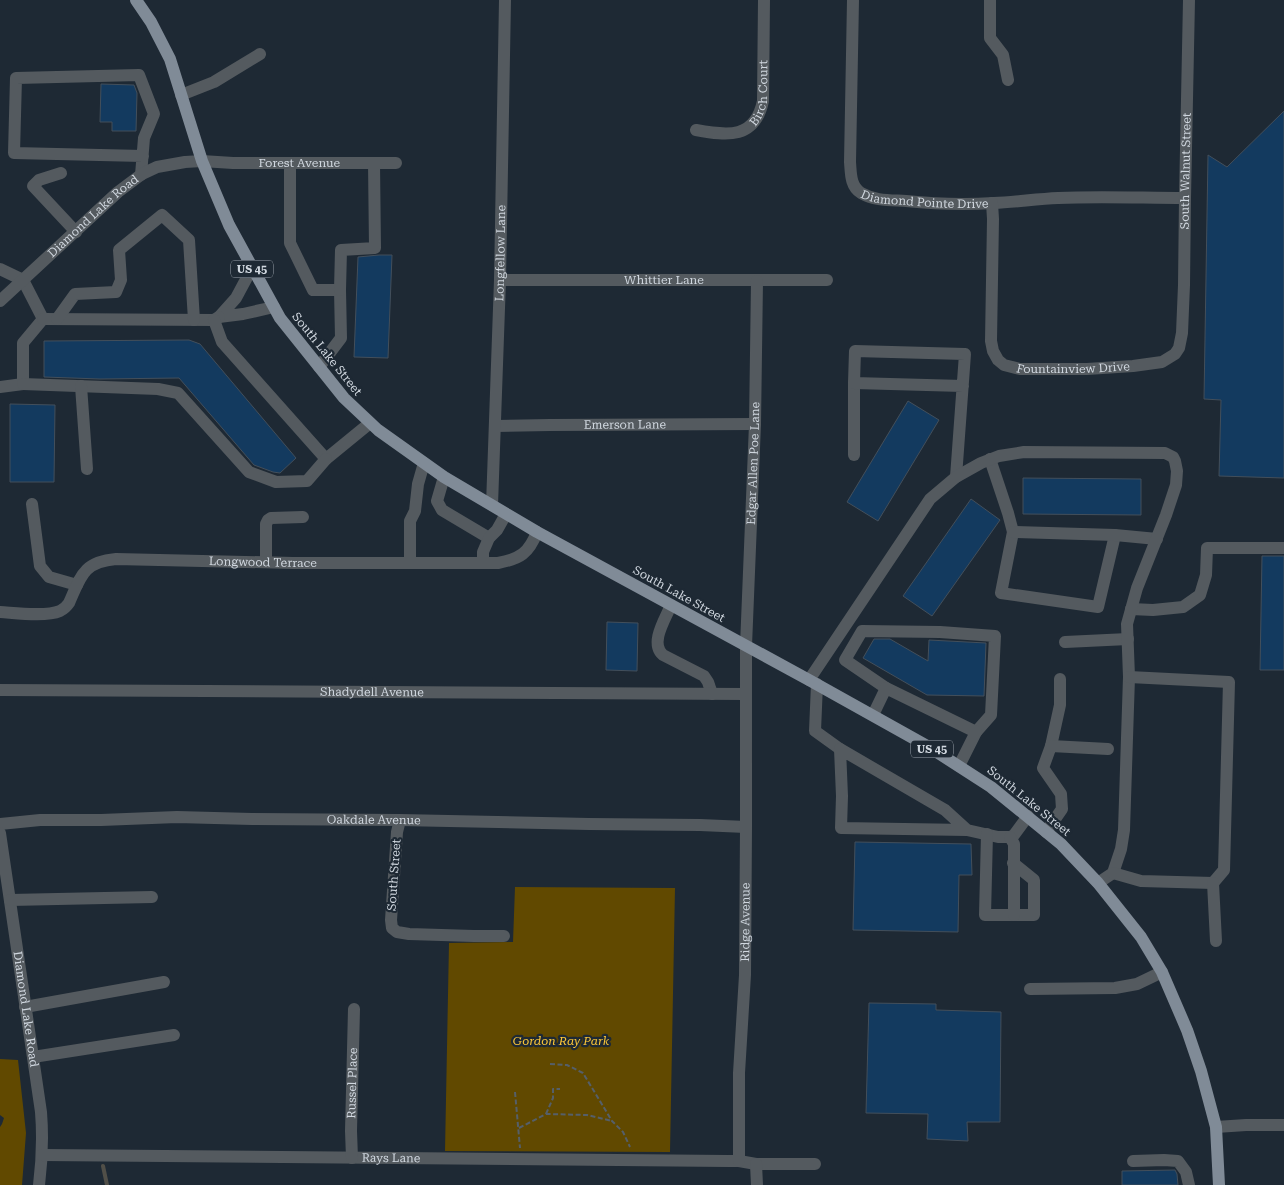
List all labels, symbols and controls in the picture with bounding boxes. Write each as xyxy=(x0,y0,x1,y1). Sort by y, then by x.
street label: Birch Court xyxy=(746,59,770,129)
street label: South Walnut Street xyxy=(1178,112,1194,230)
street label: Forest Avenue xyxy=(258,156,341,170)
street label: Diamond Lake Road xyxy=(45,172,142,260)
street label: Diamond Pointe Drive xyxy=(859,187,989,211)
street label: Longfellow Lane xyxy=(492,204,508,302)
road number: US 45 xyxy=(231,260,273,278)
street label: Whittier Lane xyxy=(624,273,704,287)
street label: South Lake Street xyxy=(289,310,365,399)
street label: Fountainview Drive xyxy=(1015,359,1131,377)
street label: Edgar Allen Poe Lane xyxy=(744,401,762,525)
street label: Emerson Lane xyxy=(584,417,667,432)
street label: Longwood Terrace xyxy=(209,554,317,570)
street label: South Lake Street xyxy=(631,563,728,625)
street label: Shadydell Avenue xyxy=(320,685,424,699)
road number: US 45 xyxy=(911,741,953,758)
street label: South Lake Street xyxy=(985,763,1074,839)
street label: Oakdale Avenue xyxy=(327,813,421,827)
street label: South Street xyxy=(384,838,404,912)
street label: Ridge Avenue xyxy=(738,882,753,962)
street label: Diamond Lake Road xyxy=(10,950,41,1068)
park label: Gordon Ray Park xyxy=(513,1034,610,1048)
street label: Russel Place xyxy=(344,1047,360,1119)
street label: Rays Lane xyxy=(362,1151,421,1165)

